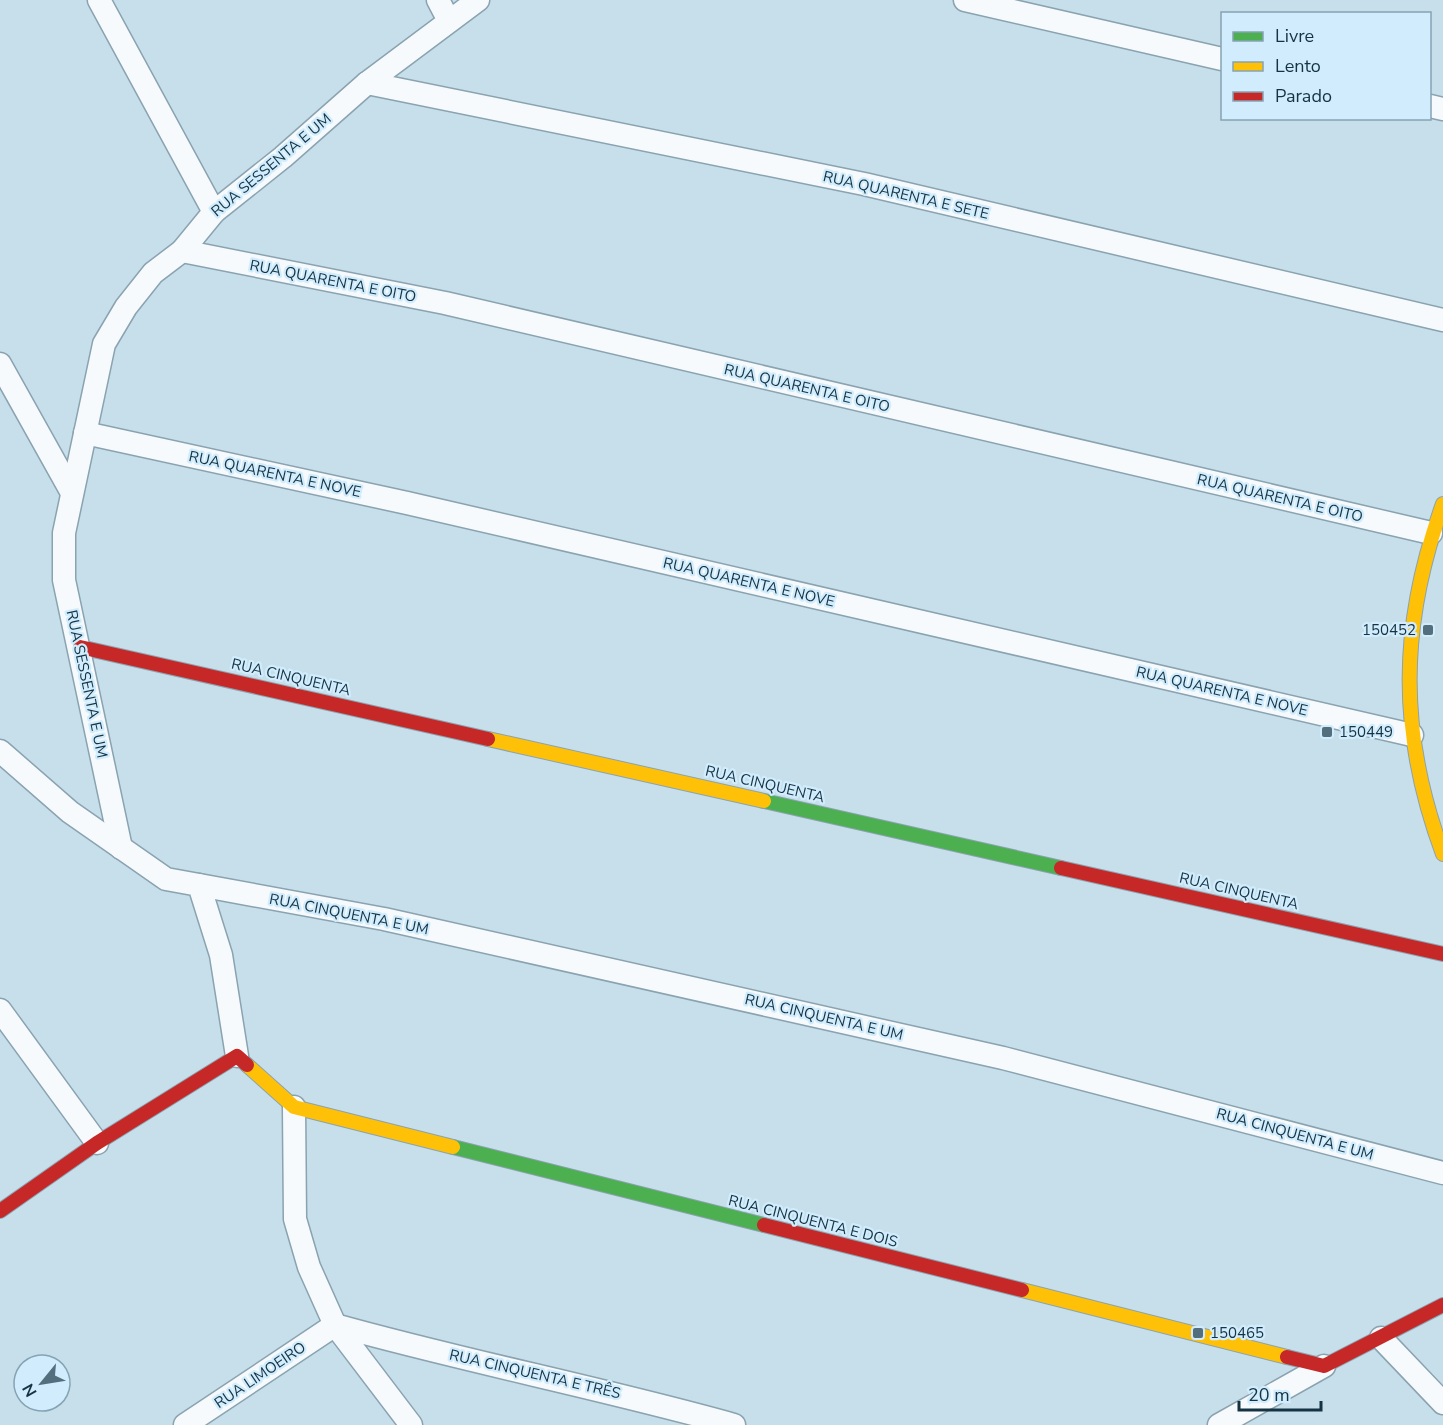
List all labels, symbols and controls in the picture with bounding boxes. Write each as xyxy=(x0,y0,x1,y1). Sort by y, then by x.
legend xyxy=(1221,12,1431,120)
text: Livre xyxy=(1275,24,1314,48)
text: Lento xyxy=(1275,54,1321,78)
text: Parado xyxy=(1275,84,1332,108)
street label: RUA SESSENTA E UM xyxy=(207,109,335,221)
street label: RUA QUARENTA E SETE xyxy=(821,166,991,224)
street label: RUA QUARENTA E OITO xyxy=(248,255,418,307)
street label: RUA QUARENTA E OITO xyxy=(722,359,892,417)
street label: RUA QUARENTA E NOVE xyxy=(187,446,363,502)
street label: RUA QUARENTA E OITO xyxy=(1195,469,1365,527)
street label: RUA QUARENTA E NOVE xyxy=(661,553,837,611)
street label: RUA SESSENTA E UM xyxy=(62,608,112,760)
place label: 150452 xyxy=(1362,620,1416,640)
marker: 150452 xyxy=(1421,623,1435,637)
street label: RUA CINQUENTA xyxy=(229,654,353,700)
street label: RUA QUARENTA E NOVE xyxy=(1134,662,1310,720)
place label: 150449 xyxy=(1339,722,1393,742)
marker: 150449 xyxy=(1320,725,1334,739)
street label: RUA CINQUENTA xyxy=(703,761,827,807)
street label: RUA CINQUENTA xyxy=(1177,868,1301,914)
street label: RUA CINQUENTA E UM xyxy=(268,889,430,939)
street label: RUA CINQUENTA E UM xyxy=(743,989,905,1045)
street label: RUA CINQUENTA E UM xyxy=(1214,1103,1376,1165)
street label: RUA CINQUENTA E DOIS xyxy=(726,1190,900,1252)
place label: 150465 xyxy=(1210,1323,1264,1343)
marker: 150465 xyxy=(1191,1326,1205,1340)
street label: RUA LIMOEIRO xyxy=(210,1337,310,1413)
street label: RUA CINQUENTA E TRÊS xyxy=(447,1345,623,1403)
north arrow xyxy=(12,1353,72,1413)
scale bar xyxy=(1239,1374,1322,1412)
text: N xyxy=(17,1379,42,1401)
text: 20 m xyxy=(1248,1383,1290,1407)

